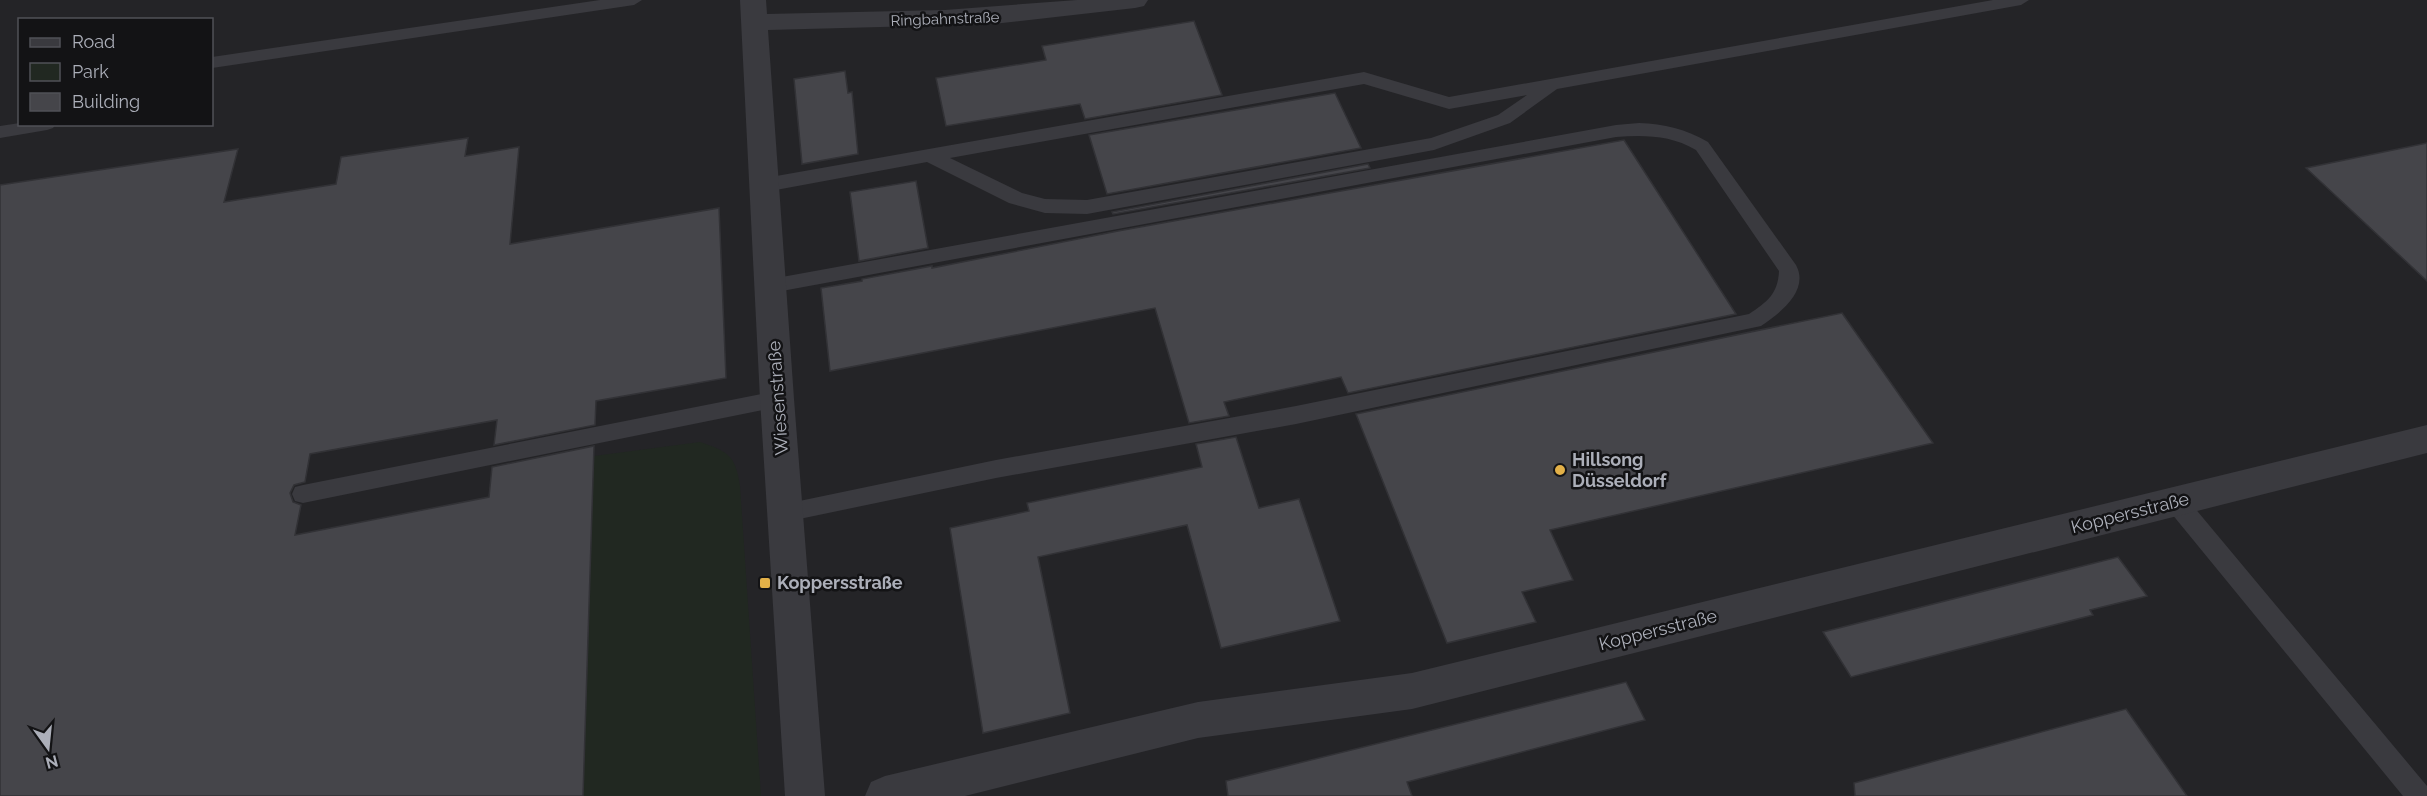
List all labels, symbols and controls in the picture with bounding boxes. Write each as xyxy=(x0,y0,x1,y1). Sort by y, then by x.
street label: Ringbahnstraße xyxy=(890,8,1000,30)
legend xyxy=(18,18,213,126)
text: Road xyxy=(72,31,115,52)
text: Park xyxy=(72,61,109,82)
text: Building xyxy=(72,91,140,112)
street label: Wiesenstraße xyxy=(763,340,792,456)
place label: Hillsong Düsseldorf xyxy=(1572,449,1668,491)
marker: Hillsong Düsseldorf xyxy=(1553,463,1567,477)
street label: Koppersstraße xyxy=(2069,488,2191,537)
place label: Koppersstraße xyxy=(777,572,903,593)
marker: Koppersstraße xyxy=(758,576,772,590)
street label: Koppersstraße xyxy=(1597,605,1719,654)
north arrow xyxy=(18,718,78,778)
text: N xyxy=(43,751,60,773)

